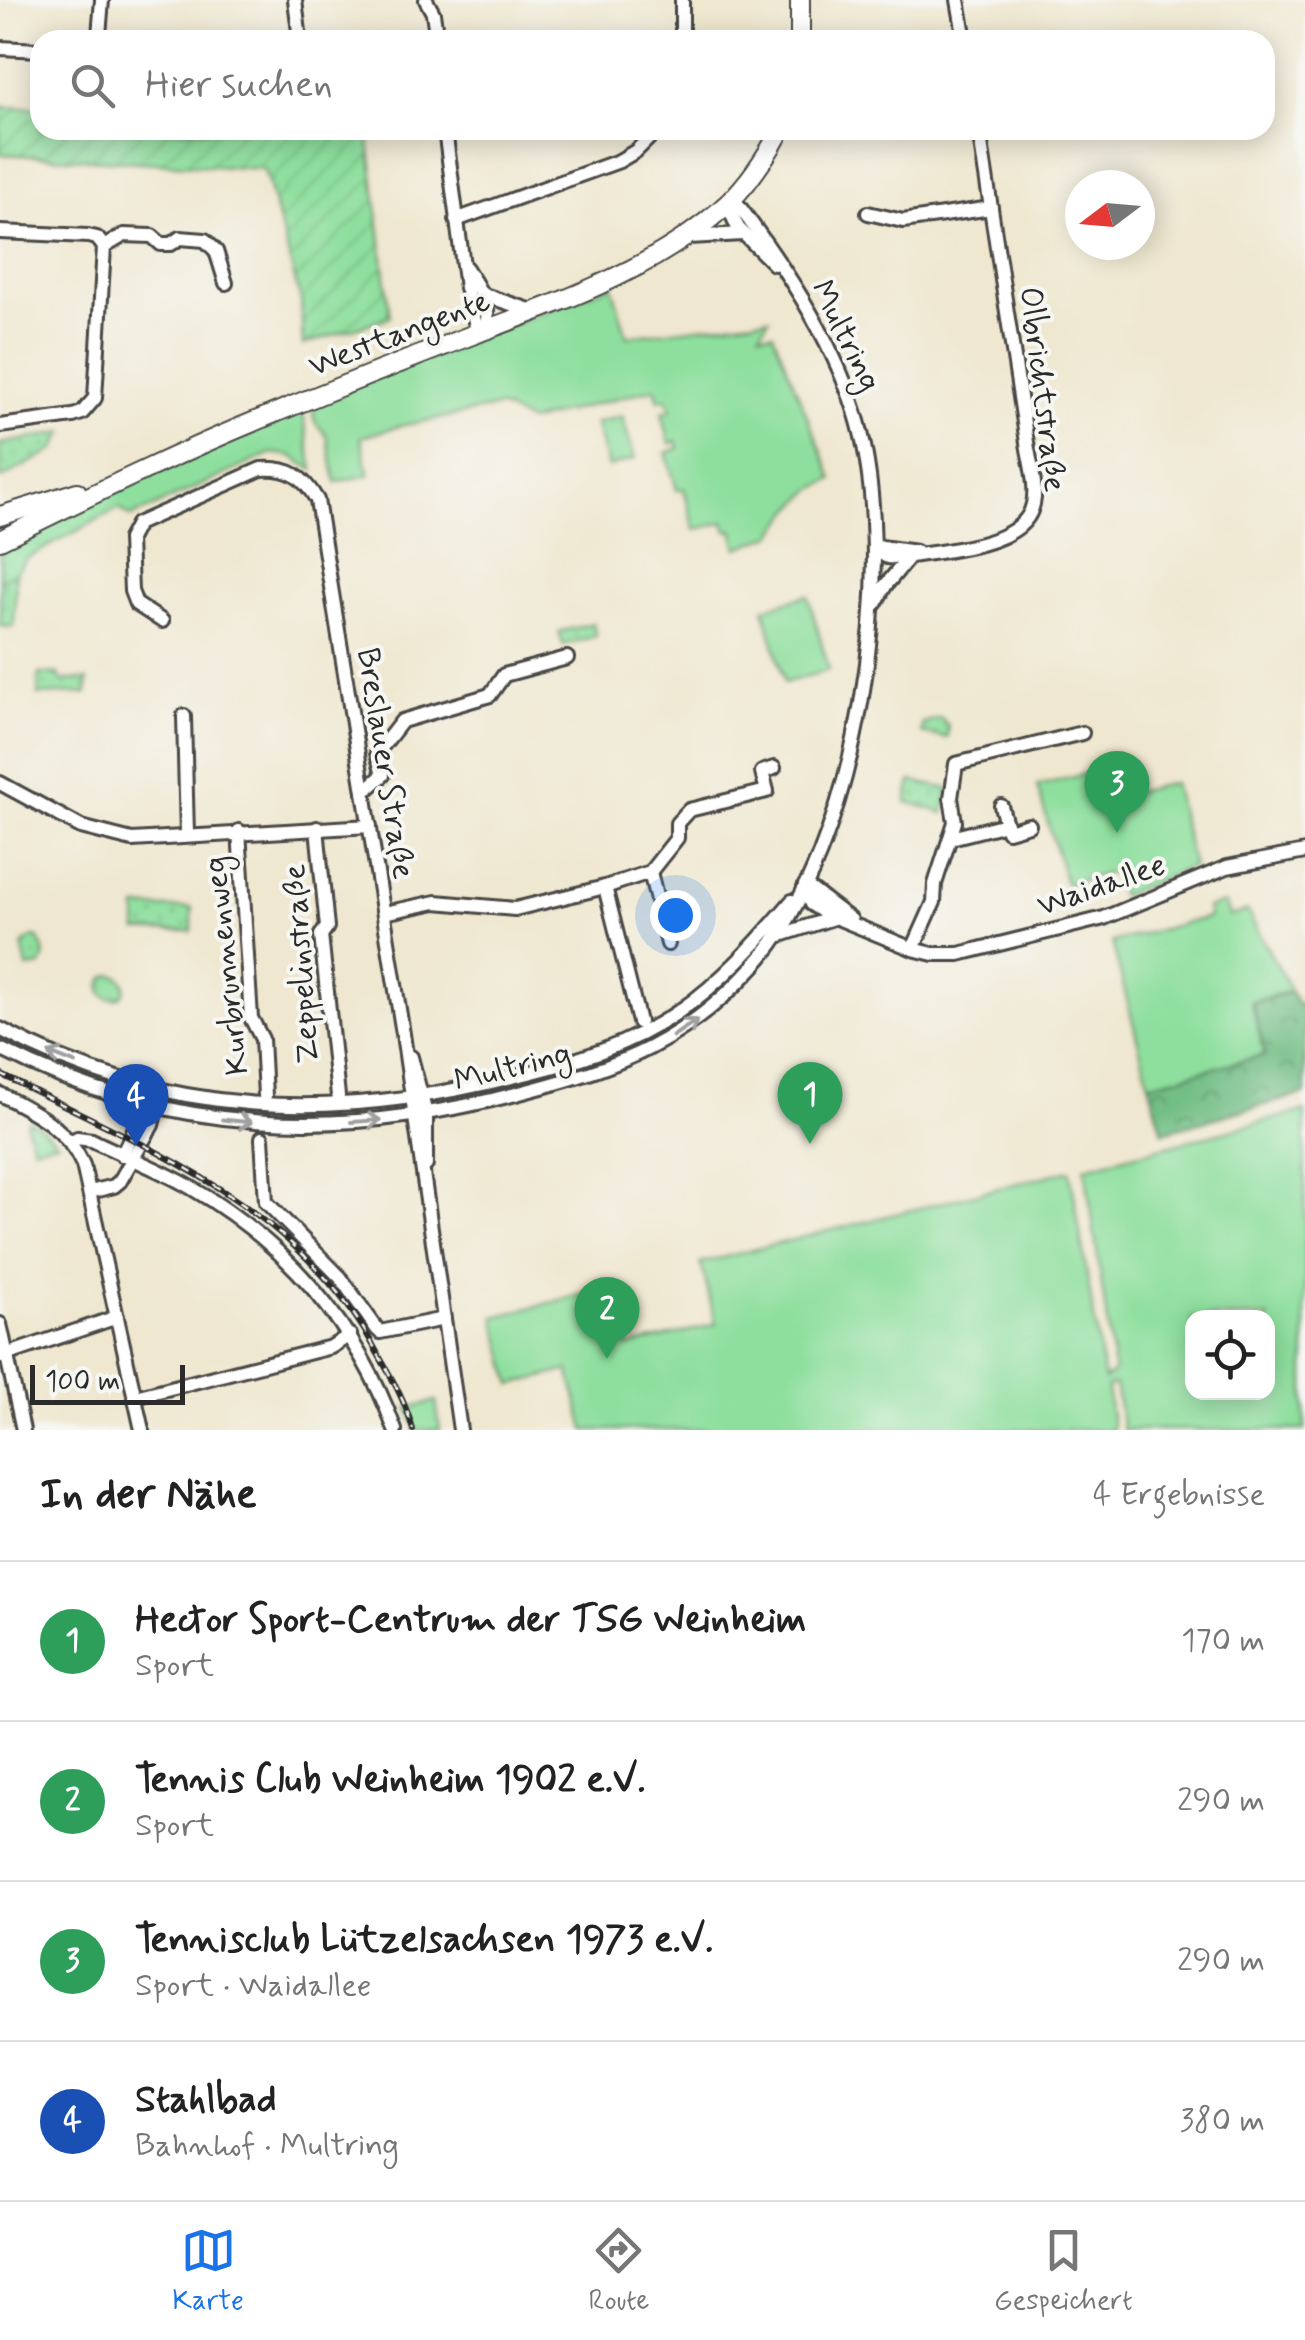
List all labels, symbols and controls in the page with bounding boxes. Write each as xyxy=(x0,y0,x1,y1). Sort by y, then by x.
search box xyxy=(30,30,1275,140)
icon: search xyxy=(65,58,120,113)
text: Hier suchen xyxy=(145,61,333,110)
north arrow xyxy=(1065,170,1155,260)
street label: Multring xyxy=(798,273,890,399)
street label: Westtangente xyxy=(303,280,497,390)
street label: Olbrichtstraße xyxy=(1009,284,1075,494)
street label: Breslauer Straße xyxy=(346,645,424,882)
pin: 3 xyxy=(1084,750,1150,833)
street label: Waidallee xyxy=(1032,844,1171,927)
street label: Kurbrunnenweg xyxy=(195,854,261,1077)
street label: Zeppelinstraße xyxy=(274,863,330,1065)
your location xyxy=(650,890,701,941)
one-way arrow xyxy=(670,1018,698,1039)
street label: Multring xyxy=(450,1033,576,1105)
one-way arrow xyxy=(47,1048,78,1066)
pin: 1 xyxy=(778,1062,842,1144)
pin: 4 xyxy=(104,1064,168,1146)
one-way arrow xyxy=(350,1111,382,1130)
one-way arrow xyxy=(221,1112,253,1131)
pin: 2 xyxy=(574,1276,640,1359)
map controls xyxy=(1185,1310,1275,1400)
button: locate xyxy=(1185,1310,1275,1400)
scale bar xyxy=(30,1360,185,1404)
text: 100 m xyxy=(45,1364,120,1401)
text: In der Nähe xyxy=(40,1468,257,1523)
text: 4 Ergebnisse xyxy=(1093,1474,1265,1516)
text: Hector Sport-Centrum der TSG Weinheim xyxy=(135,1596,806,1645)
text: 1 xyxy=(65,1620,80,1662)
text: 170 m xyxy=(1181,1620,1265,1662)
text: Sport xyxy=(135,1645,214,1687)
text: Tennis Club Weinheim 1902 e.V. xyxy=(135,1756,645,1805)
text: 2 xyxy=(65,1780,80,1822)
text: 290 m xyxy=(1177,1780,1265,1822)
text: Sport xyxy=(135,1805,214,1847)
text: Tennisclub Lützelsachsen 1973 e.V. xyxy=(135,1916,713,1965)
text: 3 xyxy=(65,1940,80,1982)
text: 290 m xyxy=(1177,1940,1265,1982)
text: Sport · Waidallee xyxy=(135,1965,372,2007)
text: Stahlbad xyxy=(135,2076,276,2125)
text: 4 xyxy=(63,2100,82,2142)
text: 380 m xyxy=(1180,2100,1265,2142)
text: Bahnhof · Multring xyxy=(135,2125,399,2167)
tab: Karte xyxy=(172,2223,244,2320)
tab: Route xyxy=(588,2223,649,2320)
tab: Gespeichert xyxy=(994,2223,1133,2320)

